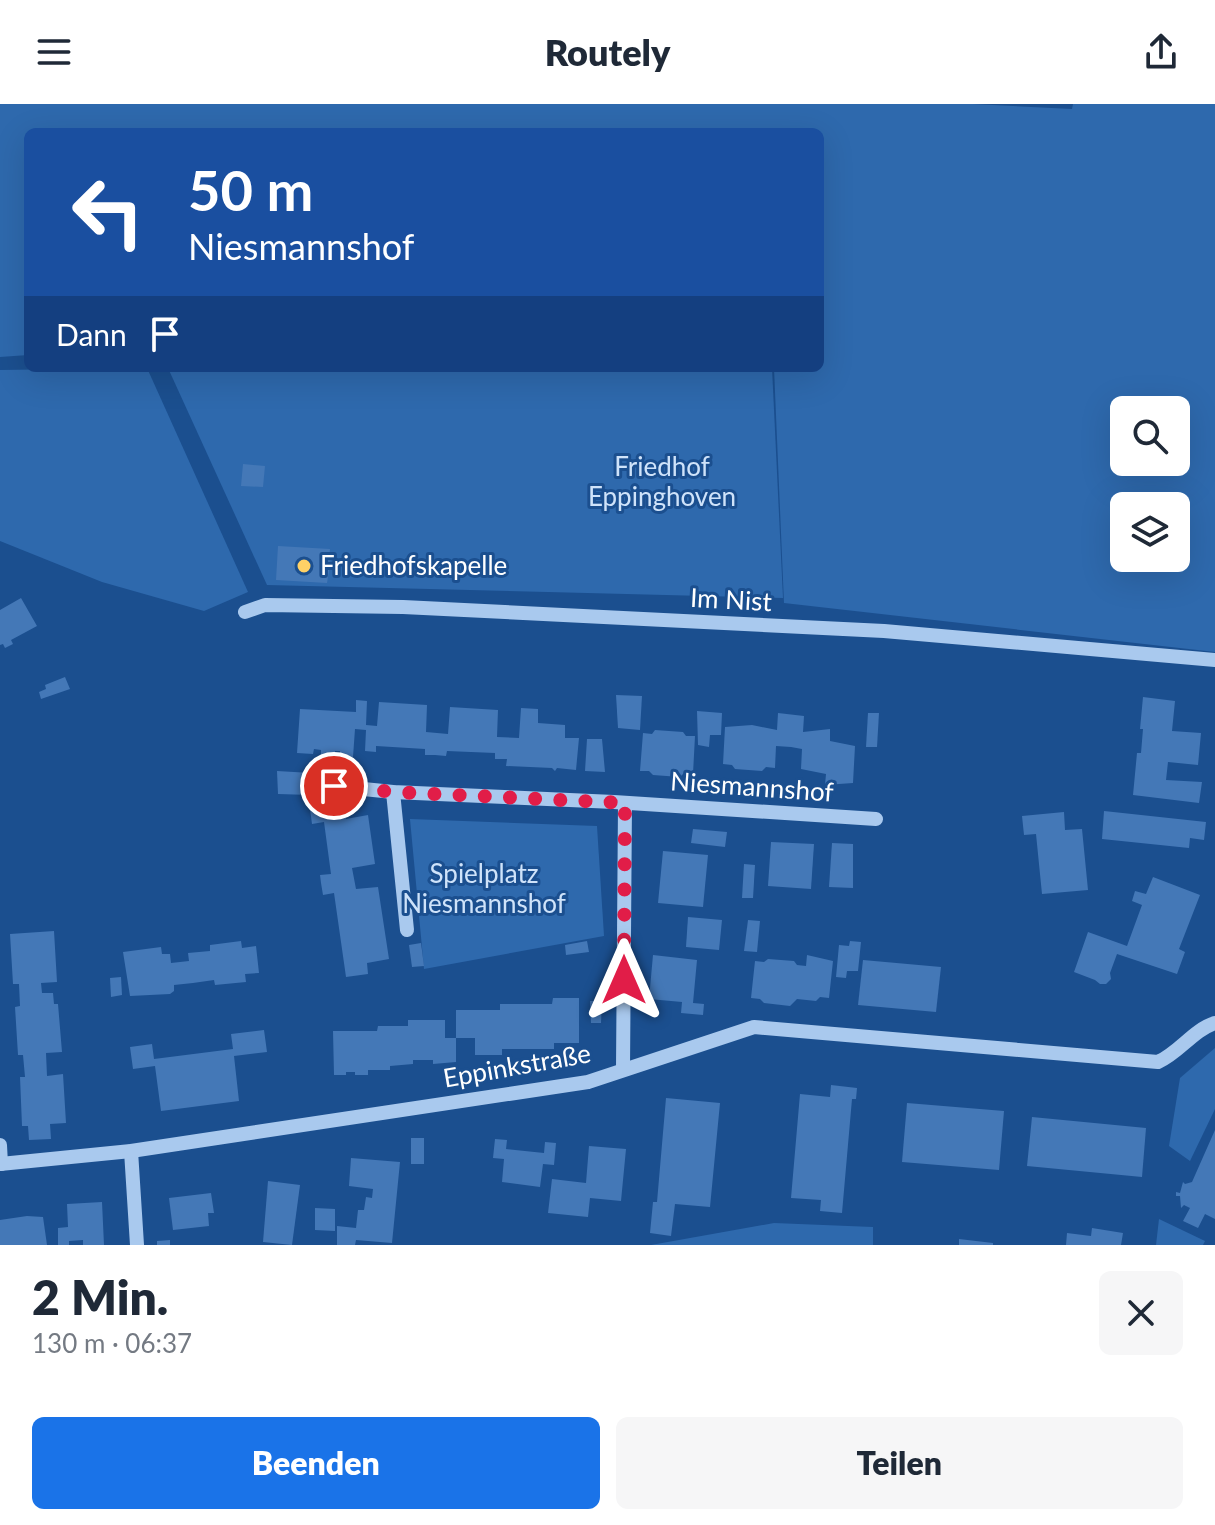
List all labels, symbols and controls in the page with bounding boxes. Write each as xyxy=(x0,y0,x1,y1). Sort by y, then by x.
icon: menu xyxy=(32,30,76,74)
text: Routely xyxy=(545,30,670,74)
icon: share xyxy=(1139,30,1183,74)
text: 50 m xyxy=(188,156,313,223)
icon: left xyxy=(56,160,160,264)
text: Niesmannshof xyxy=(188,224,414,268)
icon: arrive xyxy=(143,312,187,356)
text: Dann xyxy=(56,316,127,352)
map controls xyxy=(1110,396,1190,572)
button: search xyxy=(1110,396,1190,476)
park label: Friedhof Eppinghoven xyxy=(588,450,736,512)
button: layers xyxy=(1110,492,1190,572)
place label: Friedhofskapelle xyxy=(320,549,507,581)
marker: Friedhofskapelle xyxy=(295,557,313,575)
street label: Im Nist xyxy=(689,581,773,617)
pin xyxy=(300,752,368,820)
icon: arrive xyxy=(312,764,356,808)
street label: Niesmannshof xyxy=(669,764,835,808)
park label: Spielplatz Niesmannshof xyxy=(402,857,566,919)
position arrow xyxy=(582,938,666,1022)
street label: Eppinkstraße xyxy=(441,1036,593,1094)
text: 2 Min. xyxy=(32,1268,168,1325)
button: close xyxy=(1099,1271,1183,1355)
text: 130 m · 06:37 xyxy=(32,1327,192,1359)
button: Beenden xyxy=(32,1417,600,1509)
button: Teilen xyxy=(616,1417,1183,1509)

